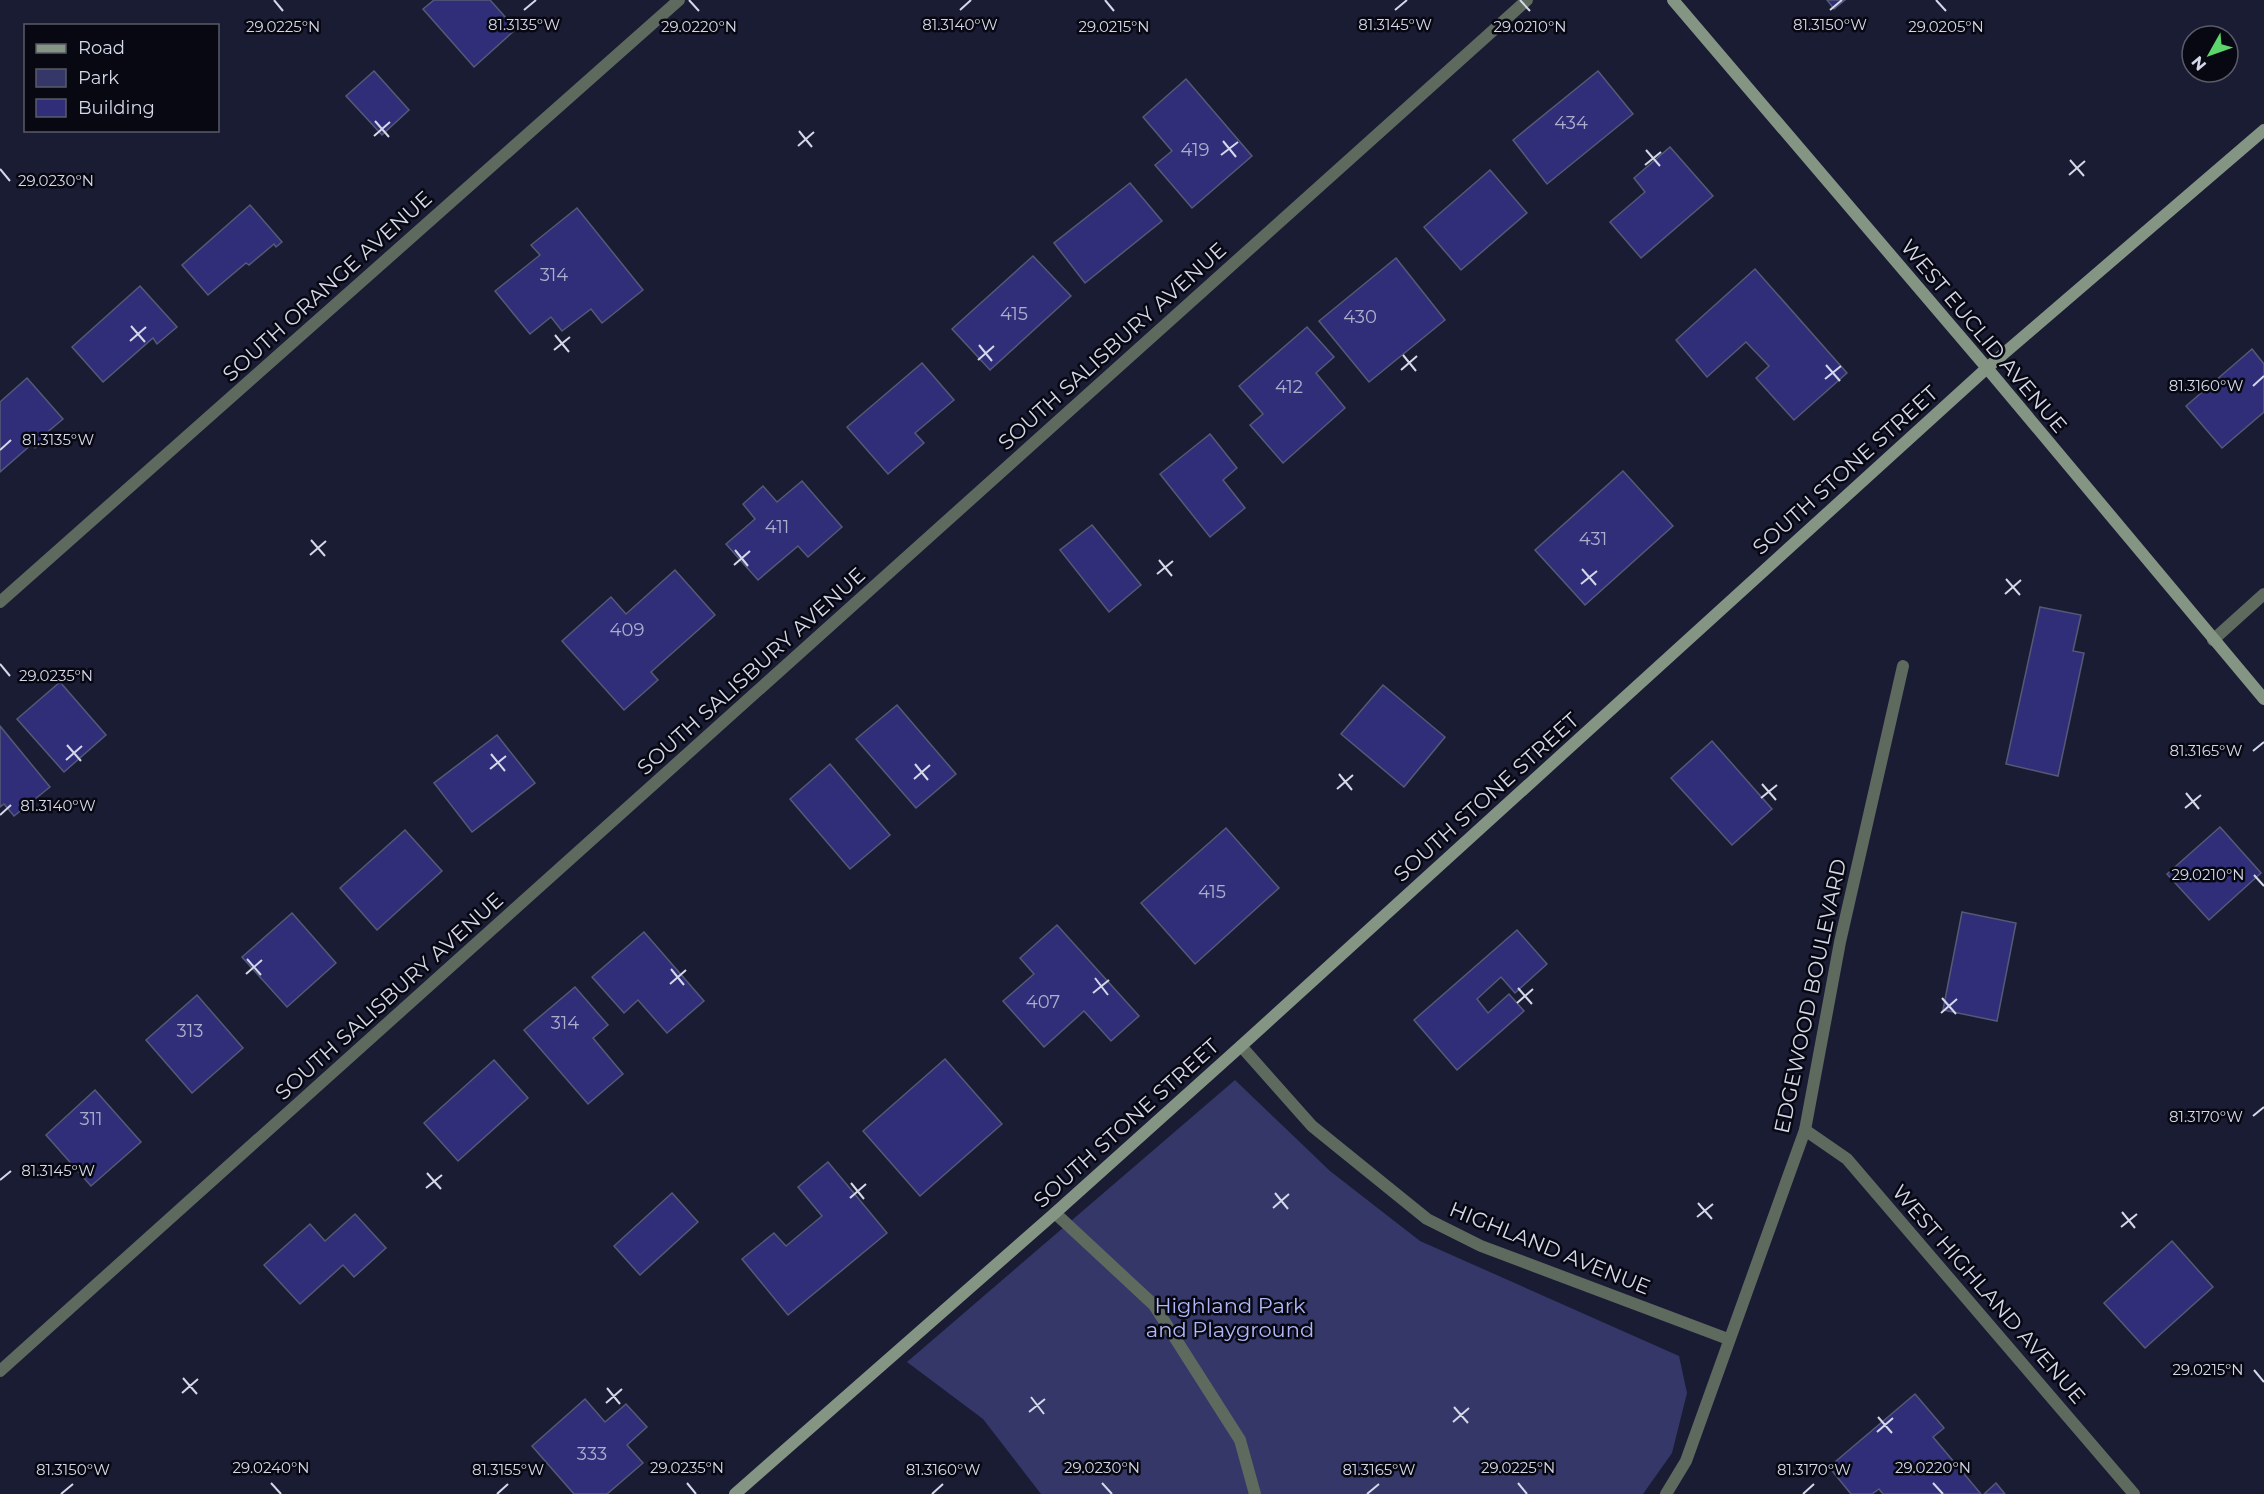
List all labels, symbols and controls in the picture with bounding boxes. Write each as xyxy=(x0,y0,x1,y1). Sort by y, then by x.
text: 81.3135°W xyxy=(488,15,560,34)
text: 81.3140°W xyxy=(922,15,998,34)
text: 81.3145°W xyxy=(1358,15,1432,34)
text: 81.3150°W xyxy=(1793,15,1867,34)
text: 29.0225°N xyxy=(246,17,320,36)
text: 29.0220°N xyxy=(661,17,737,36)
text: 29.0215°N xyxy=(1078,17,1150,36)
text: 29.0210°N xyxy=(1494,17,1566,36)
text: 29.0205°N xyxy=(1908,17,1984,36)
legend xyxy=(24,24,219,132)
north arrow xyxy=(2180,24,2240,84)
text: Road xyxy=(78,37,125,59)
text: N xyxy=(2187,52,2210,74)
text: Park xyxy=(78,67,119,89)
text: Building xyxy=(78,97,155,119)
house number: 434 xyxy=(1554,112,1588,134)
house number: 419 xyxy=(1181,139,1209,161)
text: 29.0230°N xyxy=(18,171,94,190)
street label: SOUTH ORANGE AVENUE xyxy=(217,185,437,387)
street label: WEST EUCLID AVENUE xyxy=(1896,234,2072,438)
street label: SOUTH SALISBURY AVENUE xyxy=(993,237,1231,455)
house number: 314 xyxy=(540,264,568,286)
house number: 415 xyxy=(1000,303,1028,325)
house number: 430 xyxy=(1343,306,1377,328)
house number: 412 xyxy=(1275,376,1303,398)
text: 81.3160°W xyxy=(2169,376,2244,395)
street label: SOUTH STONE STREET xyxy=(1747,380,1943,560)
text: 81.3135°W xyxy=(22,430,94,449)
house number: 411 xyxy=(765,516,789,538)
house number: 431 xyxy=(1579,528,1607,550)
street label: SOUTH SALISBURY AVENUE xyxy=(632,562,870,780)
house number: 409 xyxy=(610,619,644,641)
text: 29.0235°N xyxy=(19,666,93,685)
street label: SOUTH STONE STREET xyxy=(1388,707,1584,887)
text: 81.3165°W xyxy=(2170,741,2243,760)
text: 81.3140°W xyxy=(20,796,96,815)
street label: EDGEWOOD BOULEVARD xyxy=(1769,856,1851,1136)
text: 29.0210°N xyxy=(2172,865,2244,884)
house number: 415 xyxy=(1198,881,1226,903)
street label: SOUTH SALISBURY AVENUE xyxy=(270,887,508,1105)
house number: 407 xyxy=(1026,991,1060,1013)
house number: 314 xyxy=(551,1012,579,1034)
house number: 313 xyxy=(177,1020,203,1042)
street label: SOUTH STONE STREET xyxy=(1028,1033,1224,1213)
text: 81.3170°W xyxy=(2169,1107,2243,1126)
house number: 311 xyxy=(79,1108,103,1130)
text: 81.3145°W xyxy=(21,1161,95,1180)
street label: WEST HIGHLAND AVENUE xyxy=(1887,1179,2091,1409)
street label: HIGHLAND AVENUE xyxy=(1446,1196,1654,1300)
park label: Highland Park and Playground xyxy=(1146,1293,1314,1342)
text: 29.0215°N xyxy=(2172,1360,2244,1379)
house number: 333 xyxy=(577,1443,607,1465)
text: 29.0240°N xyxy=(233,1458,309,1477)
text: 29.0235°N xyxy=(650,1458,724,1477)
text: 29.0230°N xyxy=(1064,1458,1140,1477)
text: 29.0225°N xyxy=(1481,1458,1555,1477)
text: 29.0220°N xyxy=(1895,1458,1971,1477)
text: 81.3150°W xyxy=(36,1460,110,1479)
text: 81.3155°W xyxy=(472,1460,544,1479)
text: 81.3160°W xyxy=(906,1460,981,1479)
text: 81.3165°W xyxy=(1343,1460,1416,1479)
text: 81.3170°W xyxy=(1777,1460,1851,1479)

